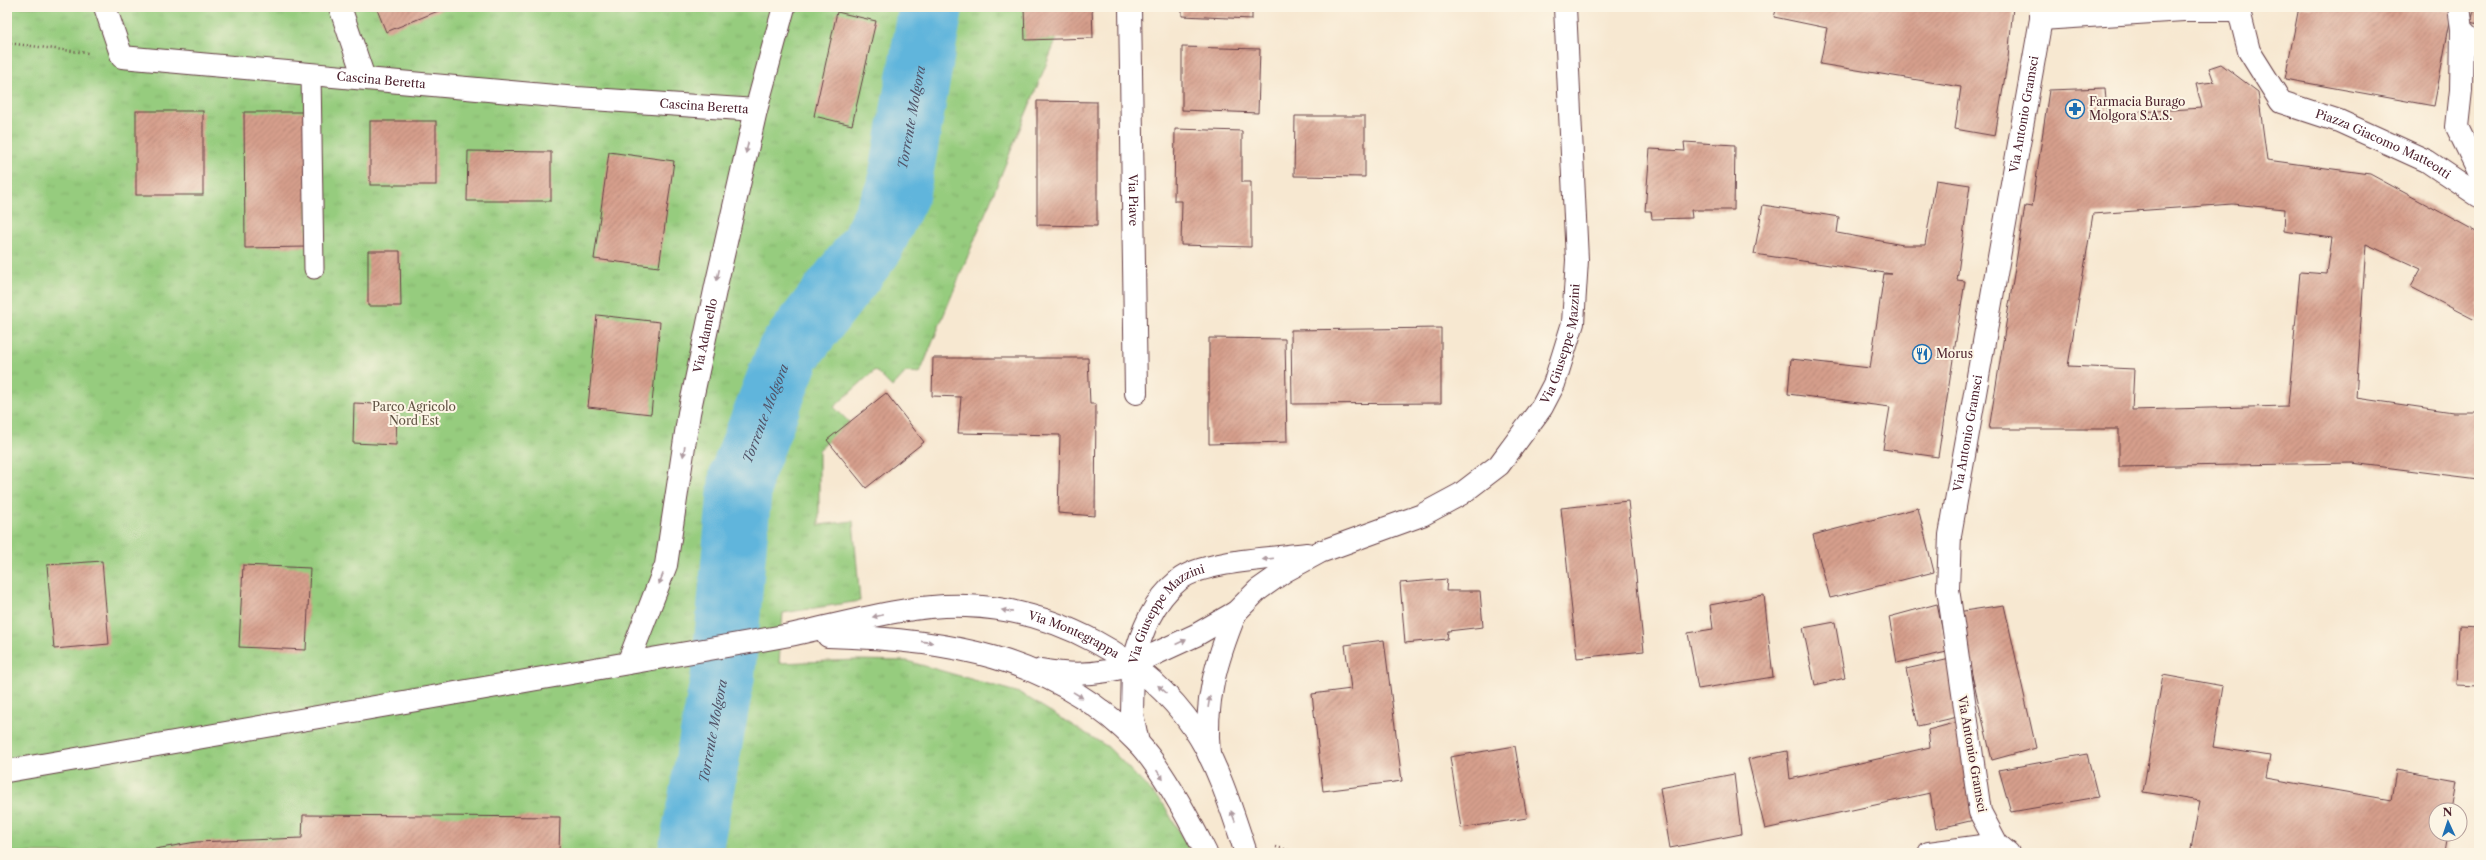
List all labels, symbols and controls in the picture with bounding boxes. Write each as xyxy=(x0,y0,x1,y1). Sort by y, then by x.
street label: Via Antonio Gramsci xyxy=(2006,54,2041,175)
water label: Torrente Molgora xyxy=(894,64,928,170)
street label: Cascina Beretta xyxy=(336,68,427,91)
place label: Farmacia Burago Molgora S.A.S. xyxy=(2089,94,2185,123)
street label: Cascina Beretta xyxy=(659,96,750,117)
pharmacy icon: Farmacia Burago Molgora S.A.S. xyxy=(2064,98,2086,120)
street label: Piazza Giacomo Matteotti xyxy=(2313,106,2454,182)
one-way arrow xyxy=(744,142,750,155)
street label: Via Piave xyxy=(1126,173,1141,226)
one-way arrow xyxy=(715,269,721,281)
street label: Via Giuseppe Mazzini xyxy=(1536,283,1582,407)
street label: Via Adamello xyxy=(690,297,720,375)
restaurant icon: Morus xyxy=(1911,343,1933,365)
place label: Morus xyxy=(1936,346,1973,361)
water label: Torrente Molgora xyxy=(739,361,792,465)
street label: Via Antonio Gramsci xyxy=(1950,373,1985,494)
park label: Parco Agricolo Nord Est xyxy=(372,399,456,428)
one-way arrow xyxy=(680,445,686,457)
one-way arrow xyxy=(1262,556,1274,562)
street label: Via Giuseppe Mazzini xyxy=(1125,561,1206,666)
one-way arrow xyxy=(657,573,663,585)
street label: Via Montegrappa xyxy=(1026,607,1123,661)
one-way arrow xyxy=(1001,608,1013,614)
one-way arrow xyxy=(872,614,884,620)
one-way arrow xyxy=(921,639,933,645)
one-way arrow xyxy=(1175,639,1187,645)
water label: Torrente Molgora xyxy=(695,678,730,784)
one-way arrow xyxy=(1157,685,1168,694)
one-way arrow xyxy=(1072,692,1084,699)
street label: Via Antonio Gramsci xyxy=(1955,693,1990,814)
one-way arrow xyxy=(1206,696,1212,708)
one-way arrow xyxy=(1156,770,1164,781)
north arrow xyxy=(2428,802,2468,842)
text: N xyxy=(2442,805,2453,819)
one-way arrow xyxy=(1229,810,1235,822)

